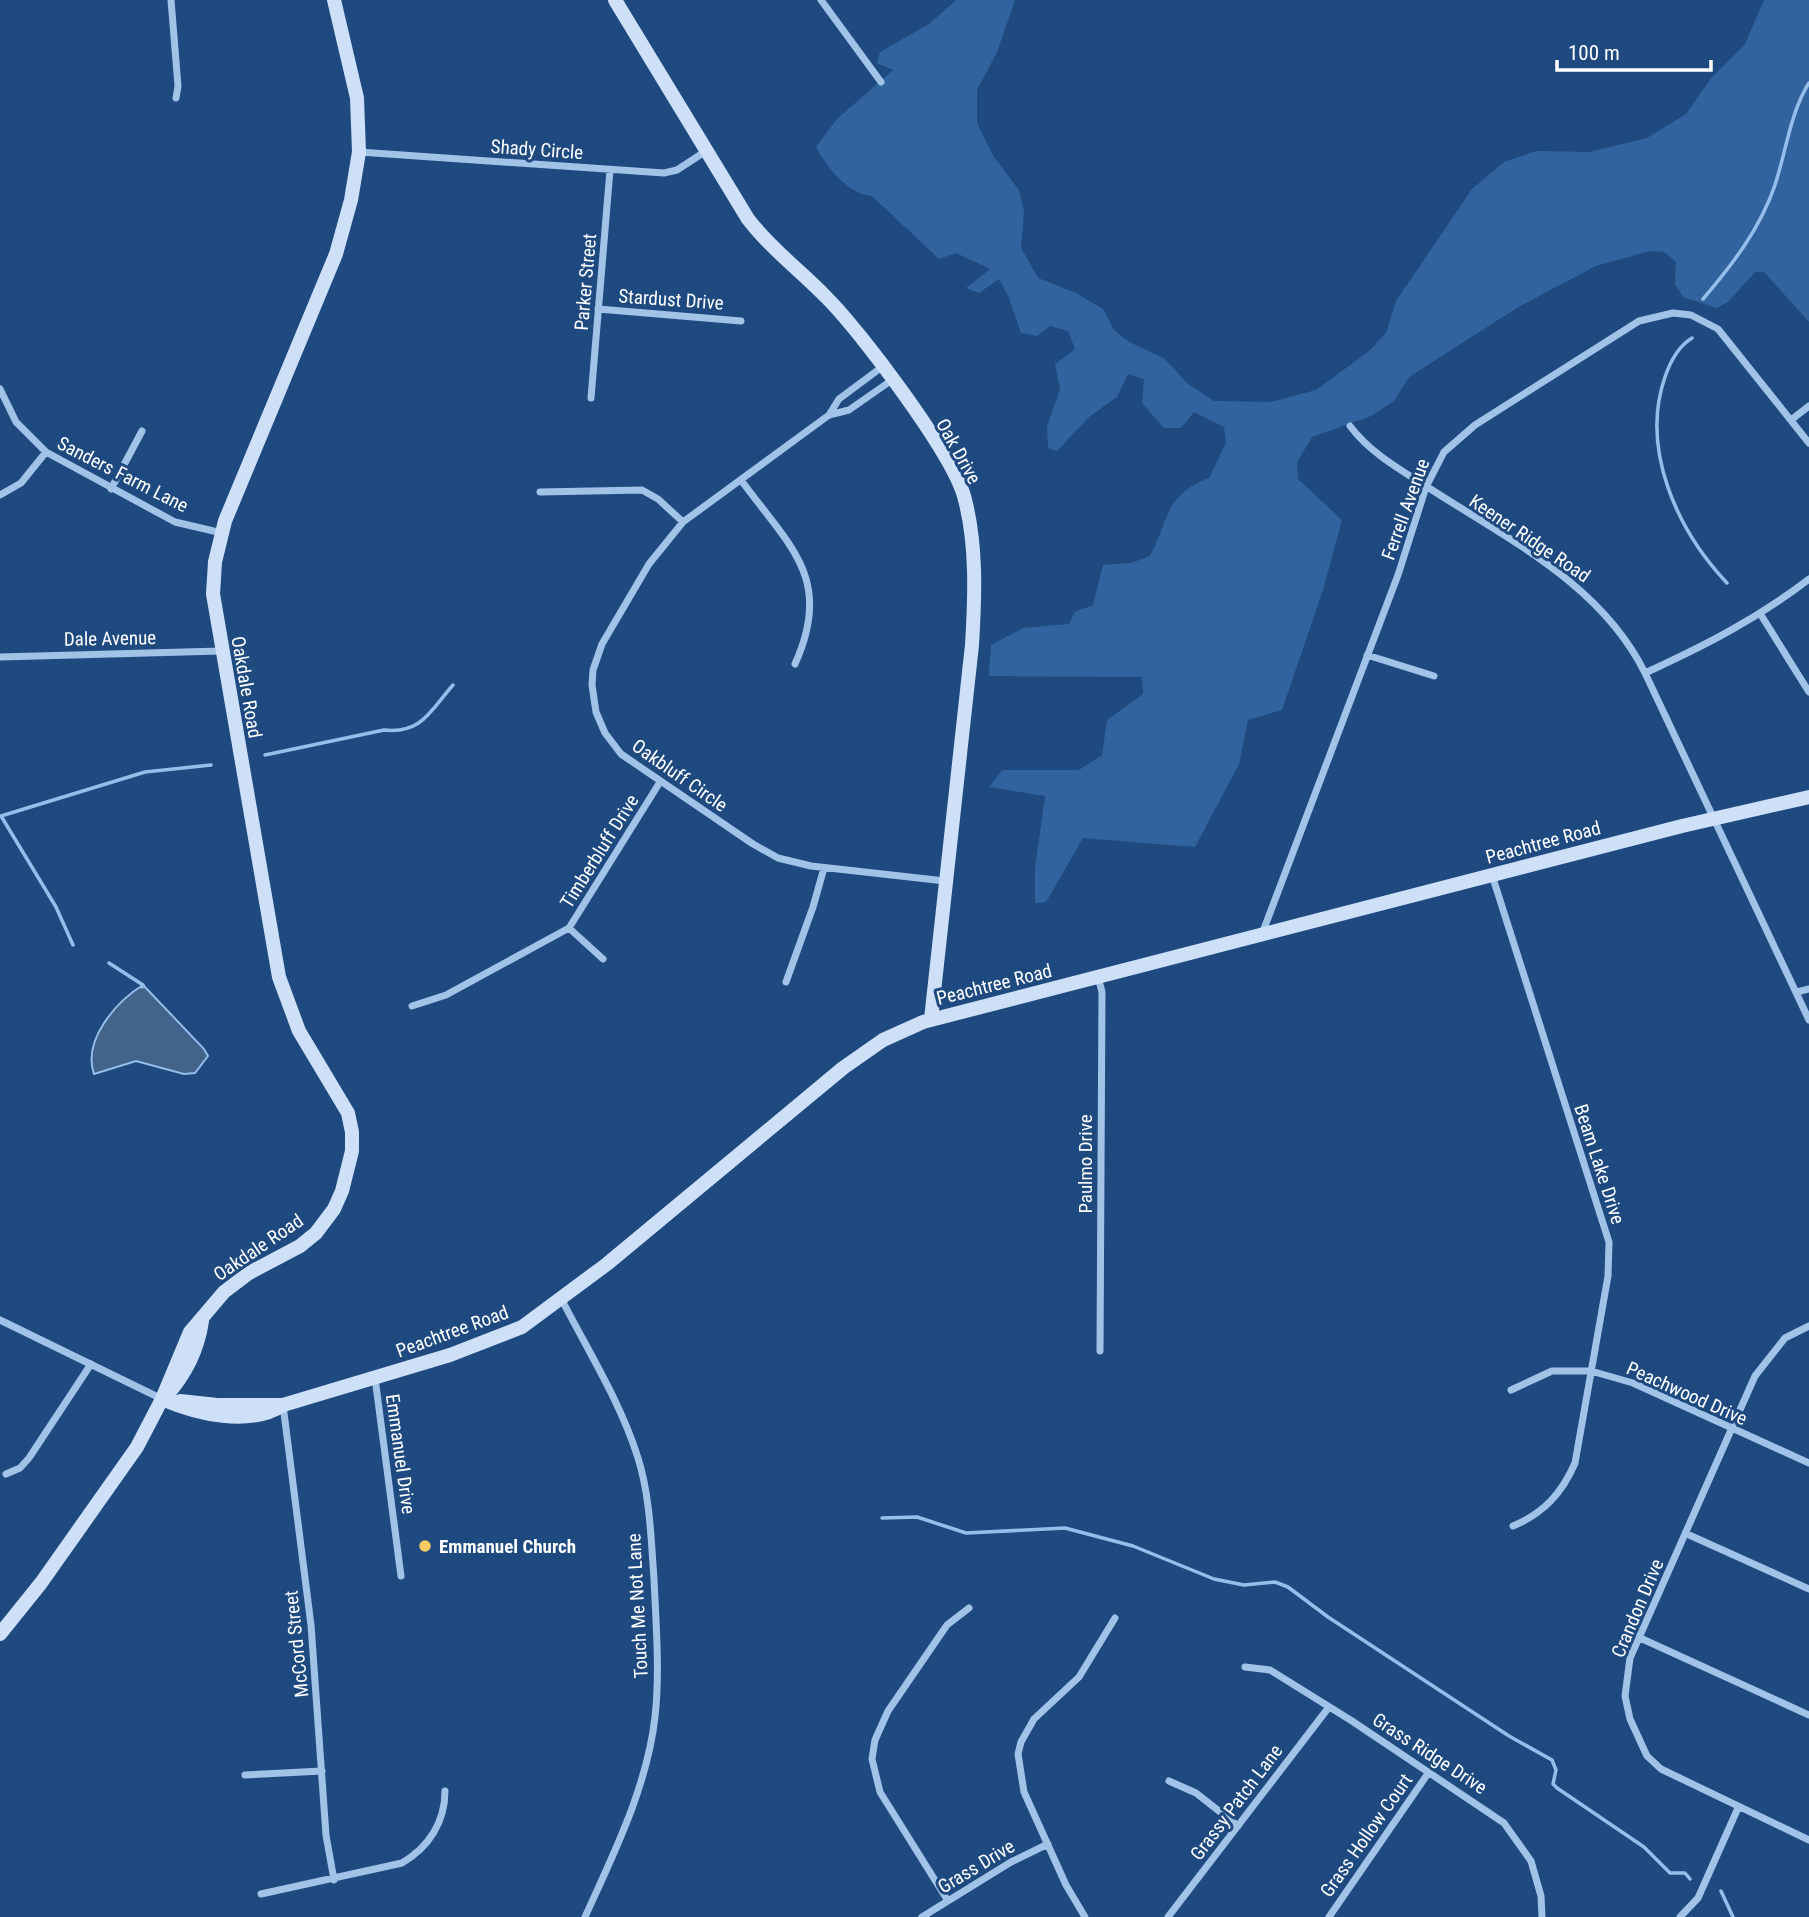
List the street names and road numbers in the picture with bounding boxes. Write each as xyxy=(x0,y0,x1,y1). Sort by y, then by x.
street label: Shady Circle xyxy=(490,135,584,164)
street label: Parker Street xyxy=(570,233,601,332)
street label: Stardust Drive xyxy=(618,284,724,315)
street label: Oak Drive xyxy=(931,414,986,488)
street label: Sanders Farm Lane xyxy=(53,432,192,517)
street label: Ferrell Avenue xyxy=(1377,455,1434,563)
street label: Keener Ridge Road xyxy=(1465,489,1595,587)
street label: Dale Avenue xyxy=(64,626,156,651)
street label: Oakdale Road xyxy=(226,634,267,740)
street label: Oakbluff Circle xyxy=(628,734,732,817)
street label: Timberbluff Drive xyxy=(555,790,644,912)
street label: Peachtree Road xyxy=(1483,816,1603,869)
street label: Peachtree Road xyxy=(934,959,1054,1010)
street label: Beam Lake Drive xyxy=(1569,1101,1630,1227)
street label: Paulmo Drive xyxy=(1074,1114,1097,1214)
street label: Oakdale Road xyxy=(209,1209,307,1286)
street label: Peachtree Road xyxy=(393,1300,512,1362)
street label: Peachwood Drive xyxy=(1623,1357,1751,1430)
street label: Emmanuel Drive xyxy=(381,1393,420,1516)
street label: Touch Me Not Lane xyxy=(622,1533,653,1679)
street label: Crandon Drive xyxy=(1606,1555,1669,1661)
street label: McCord Street xyxy=(279,1589,314,1699)
street label: Grass Ridge Drive xyxy=(1368,1708,1491,1799)
street label: Grassy Patch Lane xyxy=(1185,1740,1287,1865)
street label: Grass Hollow Court xyxy=(1315,1769,1417,1901)
street label: Grass Drive xyxy=(934,1835,1019,1898)

